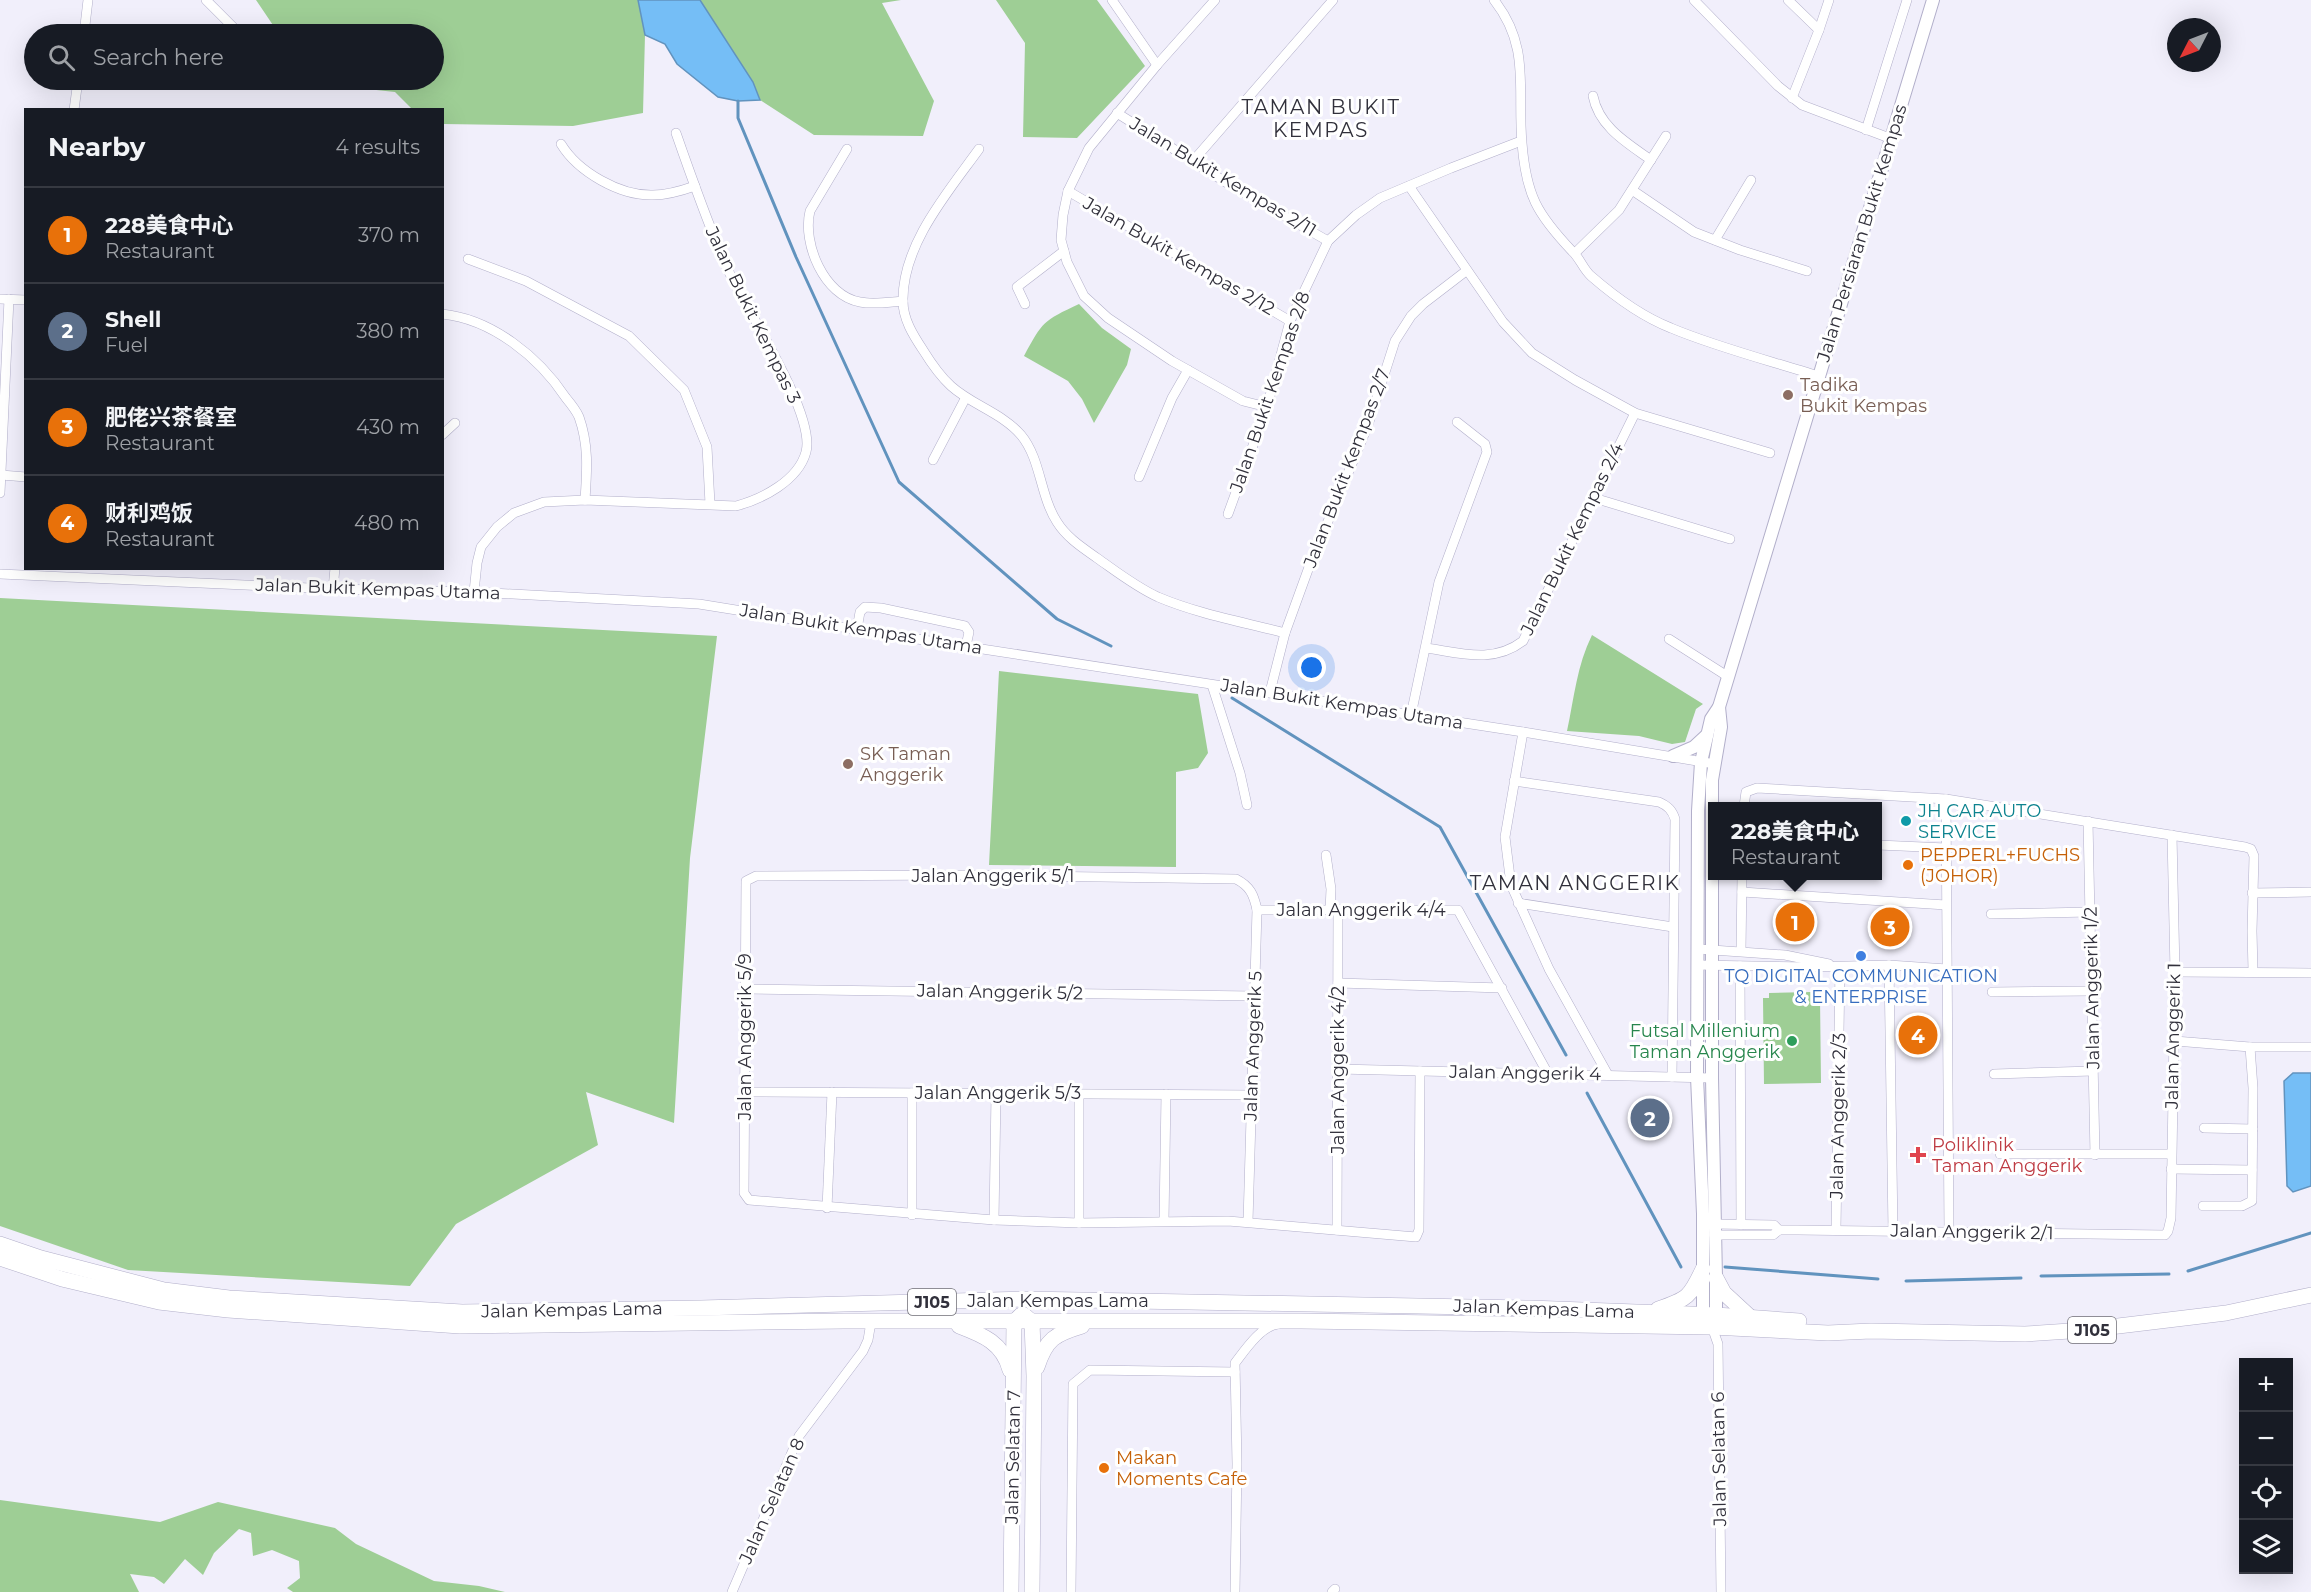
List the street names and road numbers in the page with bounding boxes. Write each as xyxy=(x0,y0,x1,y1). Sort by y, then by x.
street label: Jalan Persiaran Bukit Kempas xyxy=(1812,101,1912,365)
street label: Jalan Bukit Kempas 2/11 xyxy=(1125,112,1320,241)
street label: Jalan Bukit Kempas 2/12 xyxy=(1078,192,1279,320)
street label: Jalan Bukit Kempas 3 xyxy=(700,222,805,407)
street label: Jalan Bukit Kempas 2/8 xyxy=(1225,289,1315,496)
street label: Jalan Bukit Kempas 2/7 xyxy=(1299,366,1395,571)
street label: Jalan Bukit Kempas 2/4 xyxy=(1515,439,1628,639)
street label: Jalan Bukit Kempas Utama xyxy=(254,574,501,604)
street label: Jalan Bukit Kempas Utama xyxy=(737,599,984,659)
street label: Jalan Bukit Kempas Utama xyxy=(1218,674,1465,734)
street label: Jalan Anggerik 5/1 xyxy=(910,865,1075,887)
street label: Jalan Anggerik 4/4 xyxy=(1275,899,1446,921)
street label: Jalan Anggerik 1/2 xyxy=(2080,906,2104,1071)
street label: Jalan Anggerik 5/9 xyxy=(734,953,756,1122)
street label: Jalan Anggerik 1 xyxy=(2161,963,2185,1110)
street label: Jalan Anggerik 5 xyxy=(1239,971,1267,1122)
street label: Jalan Anggerik 5/2 xyxy=(916,980,1083,1004)
street label: Jalan Anggerik 4/2 xyxy=(1327,986,1349,1155)
street label: Jalan Anggerik 2/3 xyxy=(1826,1033,1850,1200)
street label: Jalan Anggerik 4 xyxy=(1448,1061,1601,1085)
street label: Jalan Anggerik 5/3 xyxy=(914,1082,1081,1104)
street label: Jalan Anggerik 2/1 xyxy=(1889,1220,2054,1244)
road number: J105 xyxy=(908,1289,956,1315)
street label: Jalan Kempas Lama xyxy=(966,1290,1149,1312)
street label: Jalan Kempas Lama xyxy=(1452,1295,1635,1323)
street label: Jalan Kempas Lama xyxy=(480,1297,663,1323)
road number: J105 xyxy=(2068,1317,2116,1343)
street label: Jalan Selatan 7 xyxy=(1001,1390,1025,1525)
street label: Jalan Selatan 6 xyxy=(1707,1391,1731,1528)
street label: Jalan Selatan 8 xyxy=(734,1435,810,1568)

